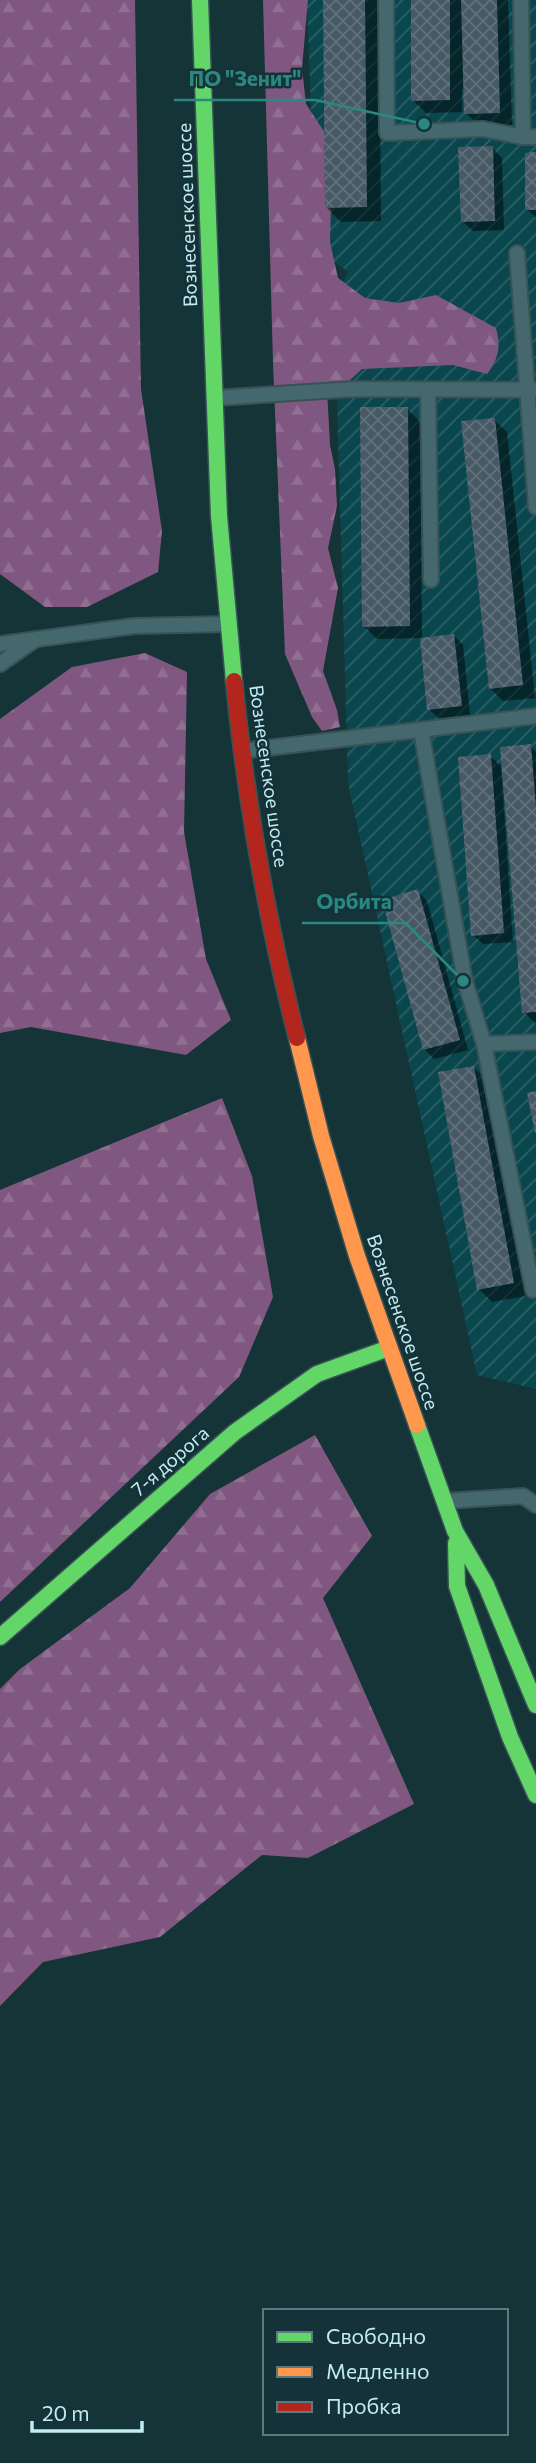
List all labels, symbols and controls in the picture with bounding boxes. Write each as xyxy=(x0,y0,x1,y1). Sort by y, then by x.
callout: ПО "Зенит" xyxy=(174,58,315,100)
text: ПО "Зенит" xyxy=(188,65,302,90)
street label: Вознесенское шоссе xyxy=(172,123,201,307)
street label: Вознесенское шоссе xyxy=(245,683,294,869)
callout: Орбита xyxy=(302,881,406,923)
text: Орбита xyxy=(316,888,392,913)
street label: Вознесенское шоссе xyxy=(363,1231,444,1413)
street label: 7-я дорога xyxy=(126,1421,213,1500)
legend xyxy=(263,2309,508,2435)
text: Свободно xyxy=(326,2323,426,2348)
text: Медленно xyxy=(326,2358,430,2383)
scale bar xyxy=(32,2390,142,2434)
text: Пробка xyxy=(326,2393,401,2418)
text: 20 m xyxy=(42,2400,90,2425)

